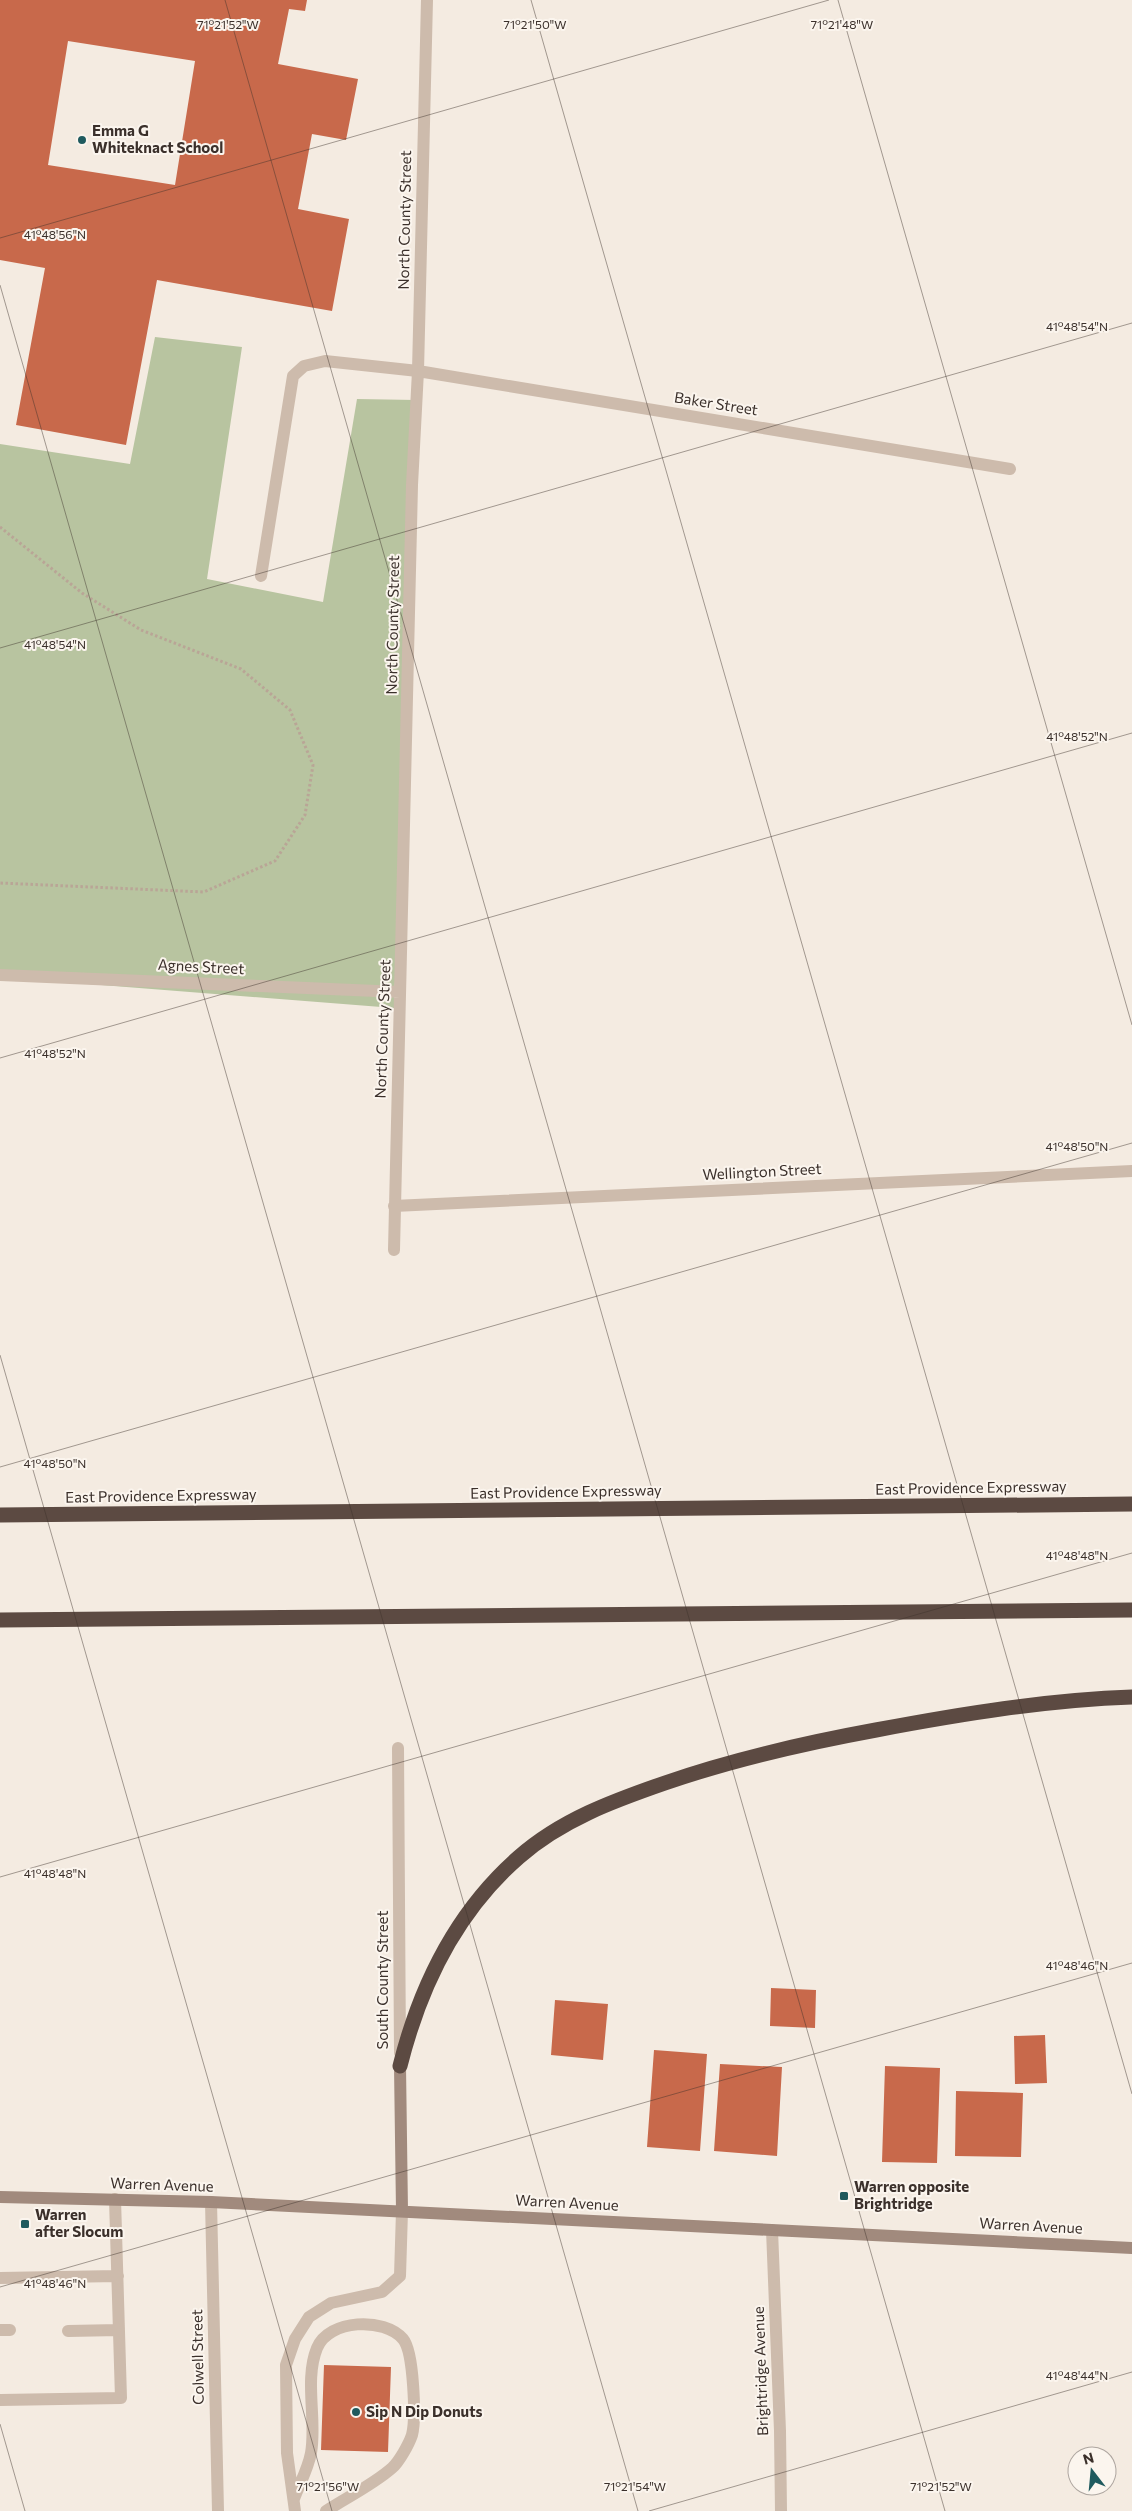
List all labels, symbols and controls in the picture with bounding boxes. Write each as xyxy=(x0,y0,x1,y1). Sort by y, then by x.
text: 71°21'52"W xyxy=(197,17,259,31)
text: 71°21'50"W xyxy=(504,17,566,31)
text: 71°21'48"W xyxy=(811,17,873,31)
place label: Emma G Whiteknact School xyxy=(92,121,223,156)
marker: Emma G Whiteknact School xyxy=(76,134,88,146)
street label: North County Street xyxy=(394,150,414,290)
text: 41°48'56"N xyxy=(24,227,86,241)
text: 41°48'54"N xyxy=(1046,319,1108,333)
street label: Baker Street xyxy=(673,388,759,419)
street label: North County Street xyxy=(382,555,402,695)
text: 41°48'54"N xyxy=(24,637,86,651)
text: 41°48'52"N xyxy=(1046,729,1108,743)
street label: Agnes Street xyxy=(157,955,245,977)
street label: North County Street xyxy=(371,959,393,1099)
text: 41°48'52"N xyxy=(24,1046,86,1060)
text: 41°48'50"N xyxy=(1046,1139,1108,1153)
street label: Wellington Street xyxy=(702,1159,822,1183)
text: 41°48'50"N xyxy=(24,1456,86,1470)
street label: East Providence Expressway xyxy=(875,1476,1067,1498)
street label: East Providence Expressway xyxy=(470,1480,662,1502)
street label: East Providence Expressway xyxy=(65,1484,257,1506)
text: 41°48'48"N xyxy=(1046,1548,1108,1562)
text: 41°48'48"N xyxy=(24,1866,86,1880)
street label: South County Street xyxy=(373,1910,391,2050)
text: 41°48'46"N xyxy=(1046,1958,1108,1972)
street label: Warren Avenue xyxy=(110,2173,214,2195)
place label: Warren opposite Brightridge xyxy=(854,2177,969,2212)
street label: Warren Avenue xyxy=(515,2190,619,2214)
marker: Warren opposite Brightridge xyxy=(838,2190,850,2202)
place label: Warren after Slocum xyxy=(35,2205,123,2240)
street label: Warren Avenue xyxy=(979,2213,1083,2237)
marker: Warren after Slocum xyxy=(19,2218,31,2230)
text: 41°48'46"N xyxy=(24,2276,86,2290)
street label: Brightridge Avenue xyxy=(749,2306,771,2436)
street label: Colwell Street xyxy=(187,2309,207,2405)
text: 41°48'44"N xyxy=(1046,2368,1108,2382)
place label: Sip N Dip Donuts xyxy=(366,2402,483,2420)
marker: Sip N Dip Donuts xyxy=(350,2406,362,2418)
north arrow xyxy=(1067,2446,1117,2496)
text: N xyxy=(1081,2448,1096,2468)
text: 71°21'56"W xyxy=(297,2479,359,2493)
text: 71°21'54"W xyxy=(604,2479,666,2493)
text: 71°21'52"W xyxy=(910,2479,972,2493)

